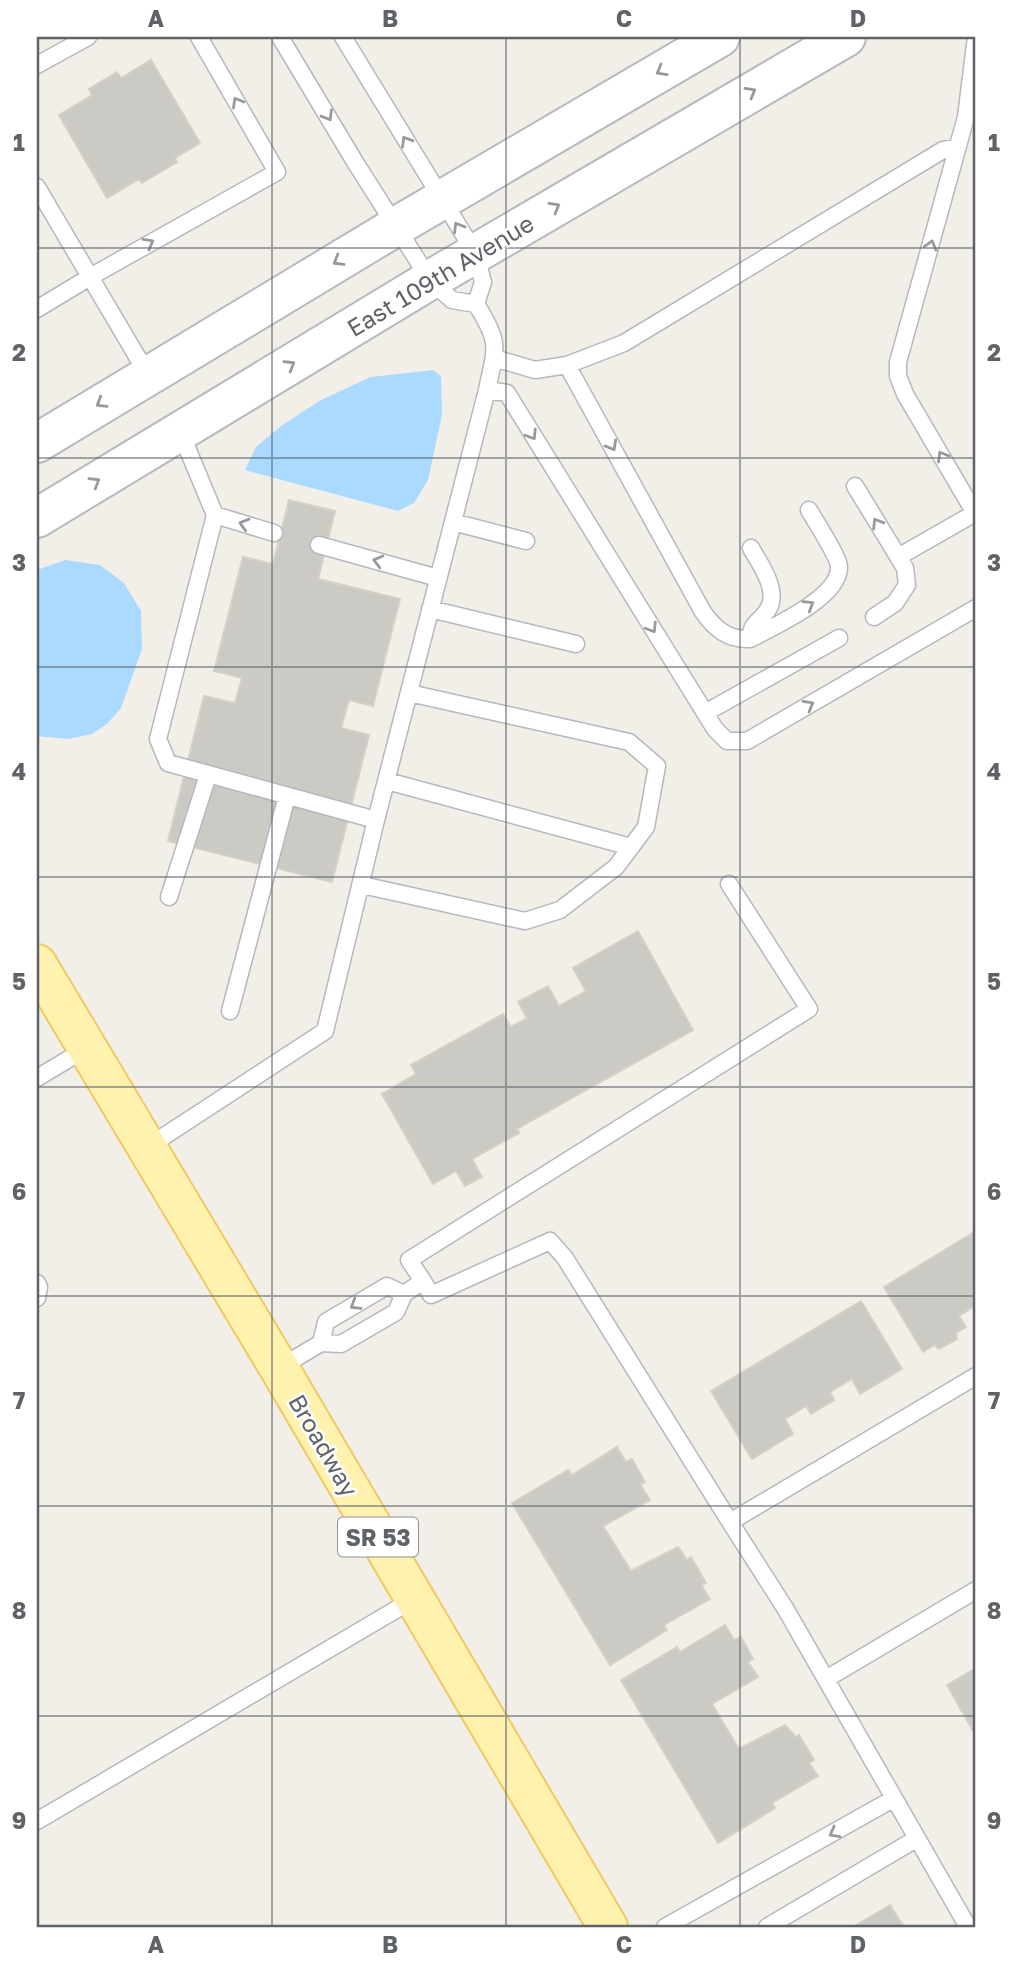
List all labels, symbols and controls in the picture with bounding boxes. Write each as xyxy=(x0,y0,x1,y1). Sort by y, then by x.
text: A xyxy=(148,4,165,32)
text: B xyxy=(382,4,398,32)
text: C xyxy=(616,4,632,32)
text: D xyxy=(850,4,866,32)
one-way arrow xyxy=(656,63,669,76)
one-way arrow xyxy=(744,87,757,100)
one-way arrow xyxy=(232,97,245,109)
one-way arrow xyxy=(319,109,332,122)
text: 1 xyxy=(13,128,25,156)
text: 1 xyxy=(988,128,1000,156)
one-way arrow xyxy=(402,136,415,149)
one-way arrow xyxy=(547,202,560,215)
street label: East 109th Avenue xyxy=(341,208,539,342)
one-way arrow xyxy=(454,221,467,234)
one-way arrow xyxy=(142,238,155,251)
one-way arrow xyxy=(922,239,937,251)
one-way arrow xyxy=(333,252,346,265)
text: 2 xyxy=(12,338,26,366)
text: 2 xyxy=(987,338,1001,366)
one-way arrow xyxy=(282,360,295,373)
one-way arrow xyxy=(96,395,109,408)
one-way arrow xyxy=(524,427,537,440)
one-way arrow xyxy=(604,439,617,451)
one-way arrow xyxy=(937,451,950,464)
one-way arrow xyxy=(88,478,101,491)
one-way arrow xyxy=(239,517,251,532)
one-way arrow xyxy=(872,517,885,530)
text: 3 xyxy=(12,548,26,576)
text: 3 xyxy=(987,548,1001,576)
one-way arrow xyxy=(373,555,385,569)
one-way arrow xyxy=(801,600,814,613)
one-way arrow xyxy=(644,620,657,633)
one-way arrow xyxy=(802,700,815,713)
text: 4 xyxy=(12,757,26,785)
text: 4 xyxy=(987,757,1001,785)
text: 5 xyxy=(12,967,26,995)
text: 5 xyxy=(987,967,1001,995)
text: 6 xyxy=(12,1177,26,1205)
text: 6 xyxy=(987,1177,1001,1205)
one-way arrow xyxy=(350,1297,363,1310)
text: 7 xyxy=(13,1386,25,1414)
text: 7 xyxy=(988,1386,1000,1414)
street label: Broadway xyxy=(283,1389,365,1501)
road number: SR 53 xyxy=(338,1518,418,1556)
text: 8 xyxy=(12,1596,26,1624)
text: 8 xyxy=(987,1596,1001,1624)
text: 9 xyxy=(12,1806,26,1834)
text: 9 xyxy=(987,1806,1001,1834)
one-way arrow xyxy=(828,1825,841,1838)
text: A xyxy=(148,1930,165,1958)
text: B xyxy=(382,1930,398,1958)
text: C xyxy=(616,1930,632,1958)
text: D xyxy=(850,1930,866,1958)

